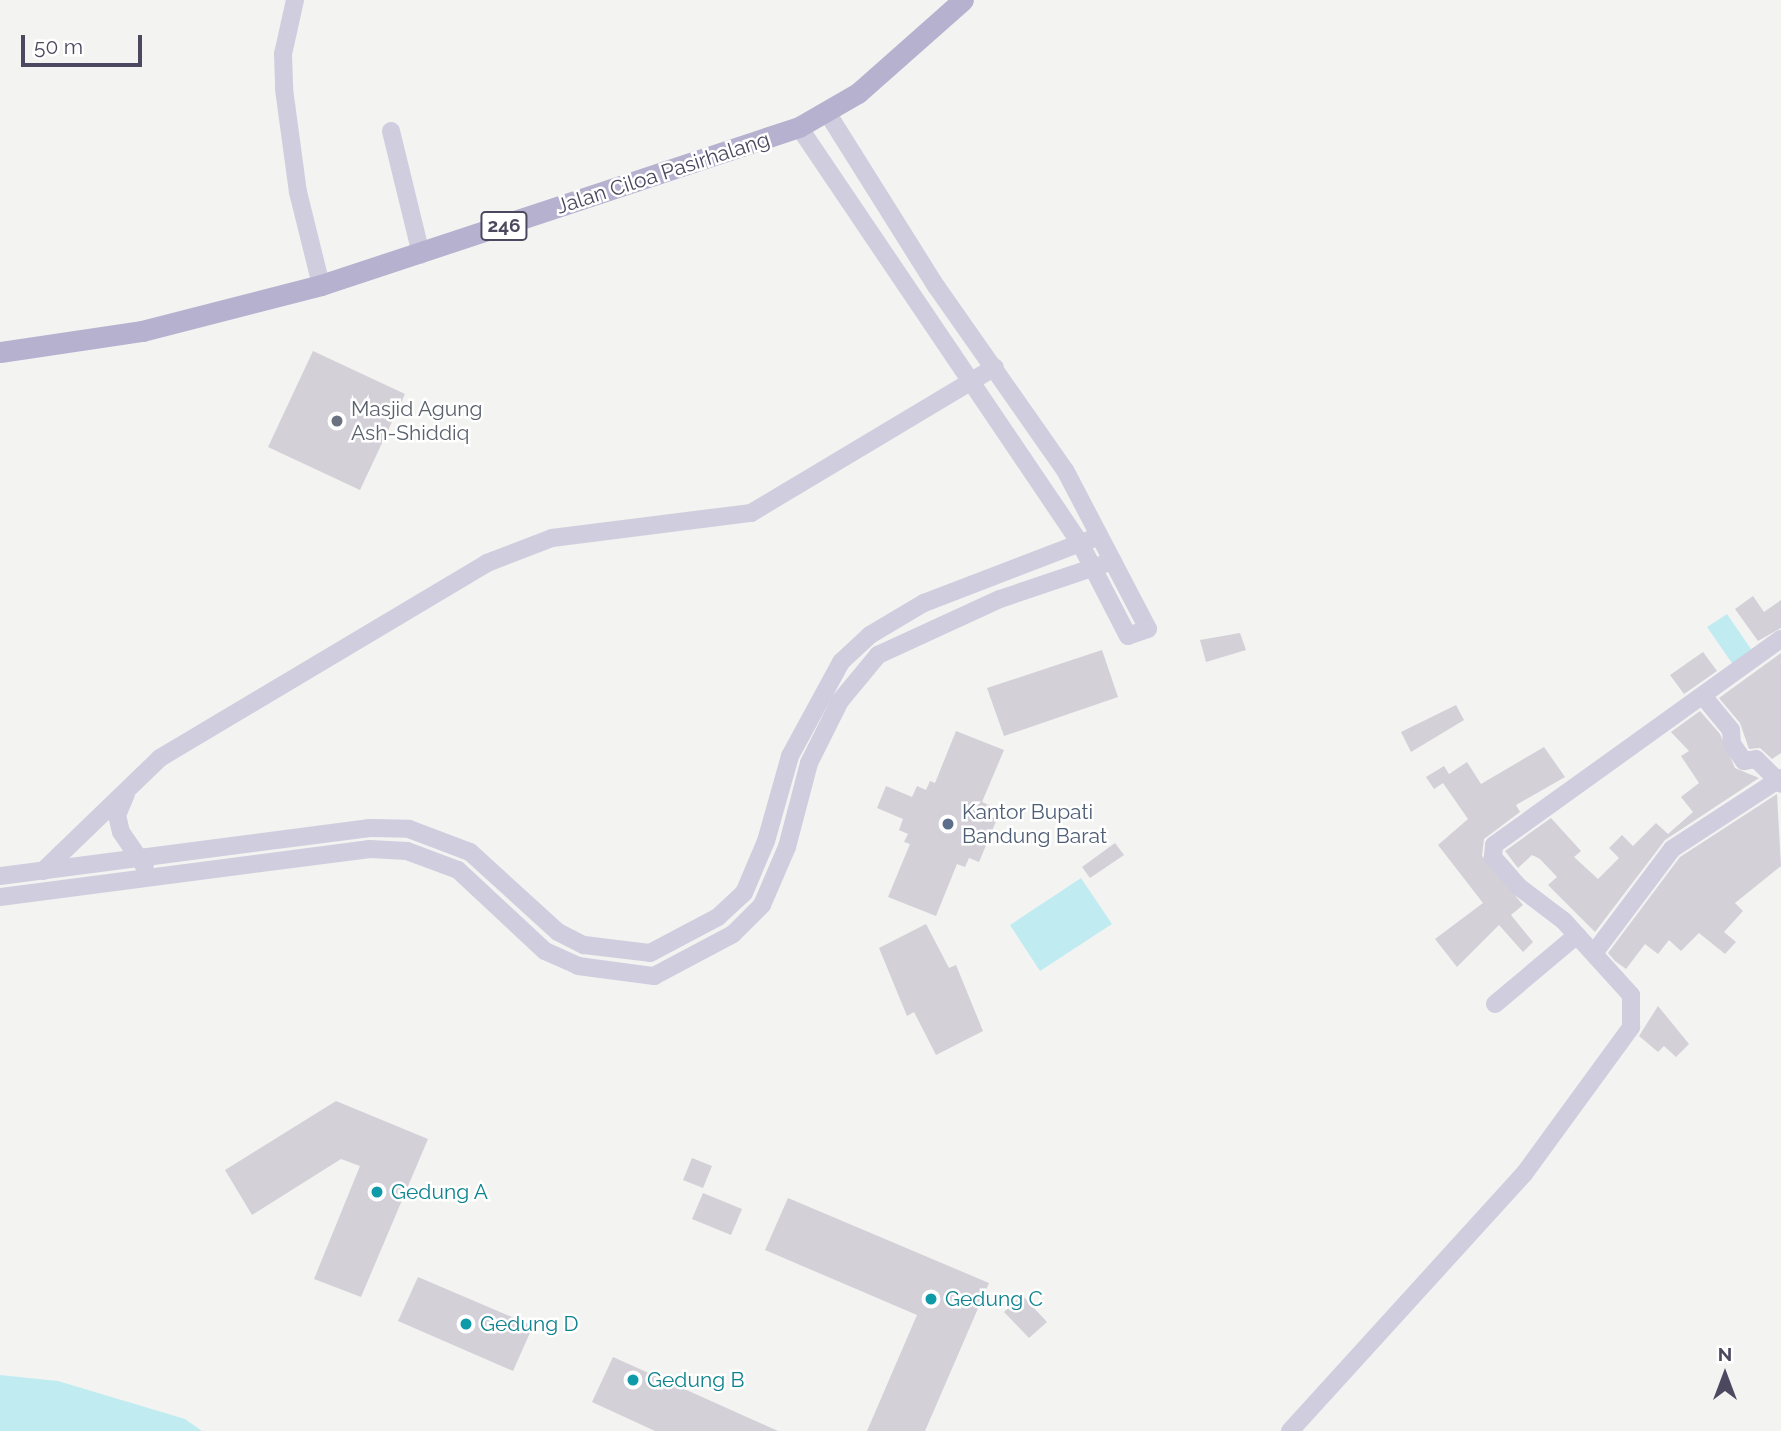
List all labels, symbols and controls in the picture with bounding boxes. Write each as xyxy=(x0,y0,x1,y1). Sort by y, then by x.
scale bar xyxy=(24,21,145,65)
text: 50 m xyxy=(34,34,83,59)
street label: Jalan Ciloa Pasirhalang xyxy=(553,127,773,219)
road number: 246 xyxy=(480,210,528,242)
place label: Masjid Agung Ash-Shiddiq xyxy=(351,396,483,446)
marker: Masjid Agung Ash-Shiddiq xyxy=(329,413,345,429)
place label: Kantor Bupati Bandung Barat xyxy=(962,799,1107,849)
marker: Kantor Bupati Bandung Barat xyxy=(940,816,956,832)
place label: Gedung A xyxy=(391,1179,489,1205)
marker: Gedung A xyxy=(369,1184,385,1200)
place label: Gedung C xyxy=(945,1286,1043,1312)
marker: Gedung C xyxy=(923,1291,939,1307)
place label: Gedung D xyxy=(480,1311,578,1337)
marker: Gedung D xyxy=(458,1316,474,1332)
north arrow xyxy=(1690,1340,1760,1410)
text: N xyxy=(1718,1343,1732,1365)
place label: Gedung B xyxy=(647,1367,744,1393)
marker: Gedung B xyxy=(625,1372,641,1388)

